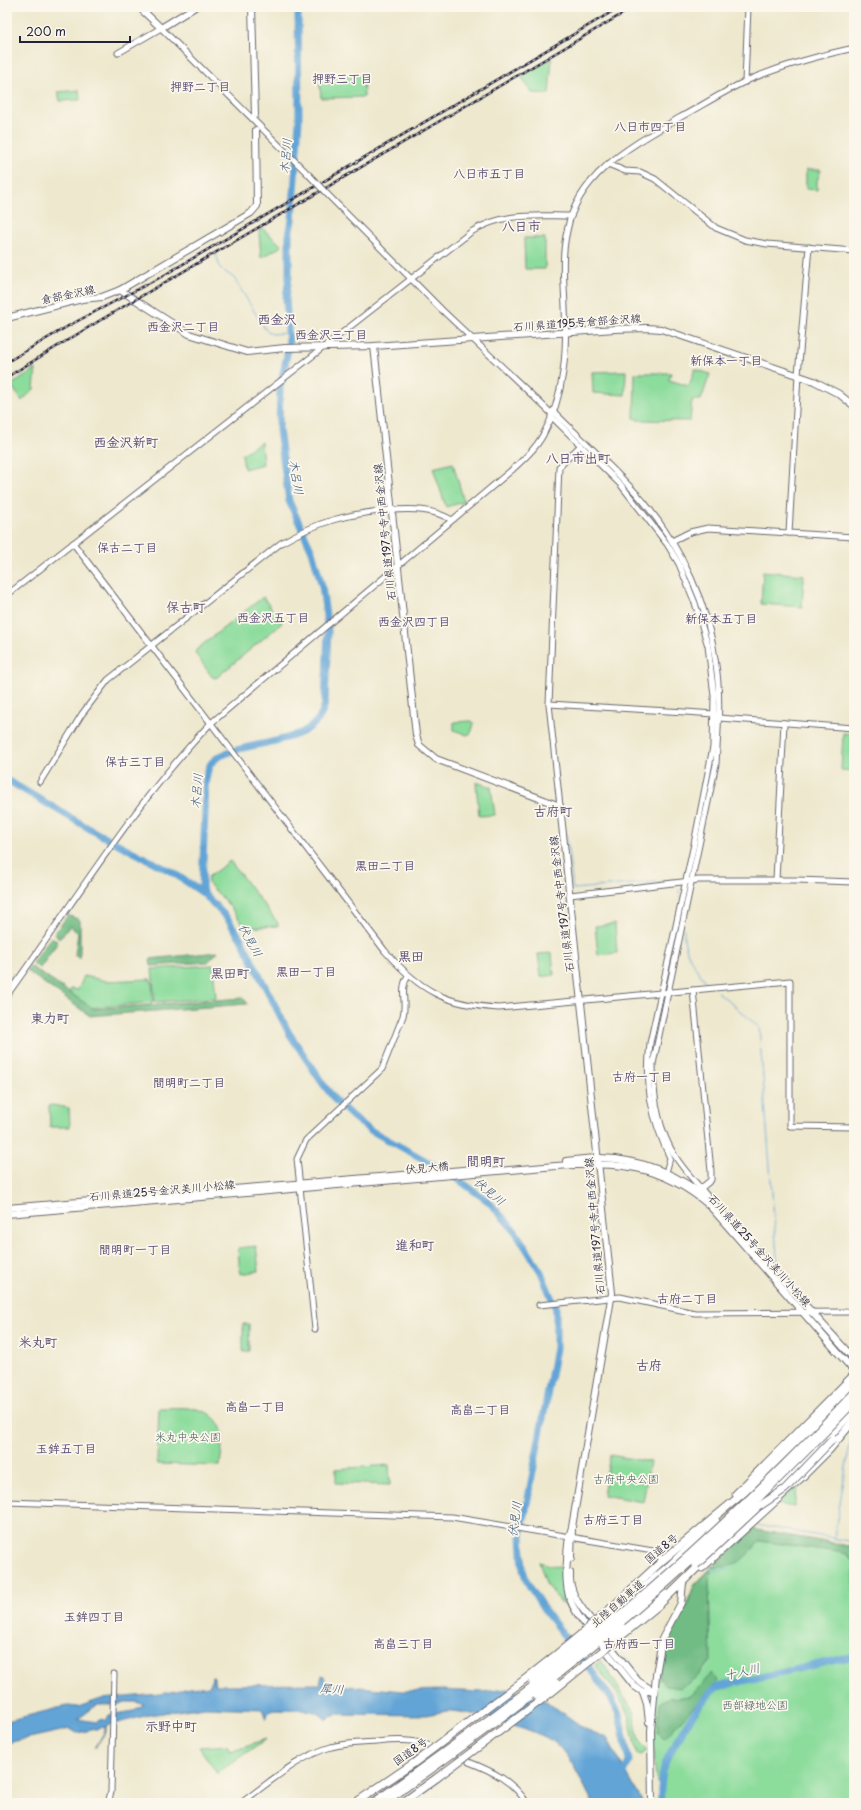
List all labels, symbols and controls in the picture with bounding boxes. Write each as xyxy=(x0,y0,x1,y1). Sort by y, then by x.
scale bar xyxy=(20,18,130,44)
text: 200 m xyxy=(26,22,66,40)
district label: 押野三丁目 xyxy=(312,69,372,87)
district label: 押野二丁目 xyxy=(170,77,230,95)
district label: 八日市四丁目 xyxy=(614,117,686,135)
water label: 木呂川 xyxy=(274,137,296,175)
district label: 八日市五丁目 xyxy=(453,164,525,182)
district label: 八日市 xyxy=(501,216,541,235)
street label: 倉部金沢線 xyxy=(39,280,97,308)
district label: 西金沢 xyxy=(257,309,297,328)
street label: 石川県道195号倉部金沢線 xyxy=(512,309,642,335)
district label: 西金沢二丁目 xyxy=(147,317,219,335)
district label: 西金沢三丁目 xyxy=(295,325,367,343)
district label: 新保本一丁目 xyxy=(690,351,762,369)
district label: 西金沢新町 xyxy=(93,432,159,451)
district label: 八日市出町 xyxy=(545,448,611,467)
water label: 木呂川 xyxy=(285,458,309,496)
street label: 石川県道197号寺中西金沢線 xyxy=(368,462,400,602)
district label: 保古二丁目 xyxy=(97,538,157,556)
district label: 保古町 xyxy=(166,597,206,616)
district label: 西金沢五丁目 xyxy=(237,608,309,626)
district label: 新保本五丁目 xyxy=(685,609,757,627)
district label: 西金沢四丁目 xyxy=(378,612,450,630)
district label: 保古三丁目 xyxy=(105,752,165,770)
water label: 木呂川 xyxy=(185,772,207,810)
district label: 古府町 xyxy=(533,801,573,820)
street label: 石川県道197号寺中西金沢線 xyxy=(544,834,578,974)
district label: 黒田二丁目 xyxy=(355,856,415,874)
water label: 伏見川 xyxy=(234,920,268,960)
district label: 黒田 xyxy=(398,946,424,965)
district label: 黒田一丁目 xyxy=(276,962,336,980)
district label: 黒田町 xyxy=(210,963,250,982)
district label: 東力町 xyxy=(30,1008,70,1027)
district label: 古府一丁目 xyxy=(612,1067,672,1085)
district label: 間明町二丁目 xyxy=(153,1073,225,1091)
district label: 間明町 xyxy=(466,1151,506,1170)
street label: 石川県道197号寺中西金沢線 xyxy=(580,1156,608,1296)
street label: 伏見大橋 xyxy=(404,1157,450,1177)
water label: 伏見川 xyxy=(470,1173,510,1209)
street label: 石川県道25号金沢美川小松線 xyxy=(88,1175,236,1205)
street label: 石川県道25号金沢美川小松線 xyxy=(705,1190,815,1310)
district label: 進和町 xyxy=(395,1235,435,1254)
district label: 間明町一丁目 xyxy=(99,1240,171,1258)
district label: 古府二丁目 xyxy=(657,1289,717,1307)
district label: 米丸町 xyxy=(18,1332,58,1351)
district label: 古府 xyxy=(636,1355,662,1374)
district label: 高畠一丁目 xyxy=(225,1397,285,1415)
district label: 高畠二丁目 xyxy=(450,1400,510,1418)
park label: 米丸中央公園 xyxy=(155,1428,221,1445)
district label: 玉鉾五丁目 xyxy=(36,1439,96,1457)
park label: 古府中央公園 xyxy=(593,1470,659,1487)
water label: 伏見川 xyxy=(503,1500,525,1538)
district label: 古府三丁目 xyxy=(583,1510,643,1528)
street label: 国道8号 xyxy=(640,1529,682,1567)
street label: 北陸自動車道 xyxy=(587,1575,647,1631)
district label: 玉鉾四丁目 xyxy=(64,1607,124,1625)
district label: 高畠三丁目 xyxy=(373,1634,433,1652)
district label: 古府西一丁目 xyxy=(603,1634,675,1652)
water label: 十人川 xyxy=(722,1658,762,1684)
water label: 犀川 xyxy=(319,1678,345,1698)
park label: 西部緑地公園 xyxy=(722,1696,788,1713)
district label: 示野中町 xyxy=(145,1716,197,1735)
street label: 国道8号 xyxy=(389,1732,431,1770)

